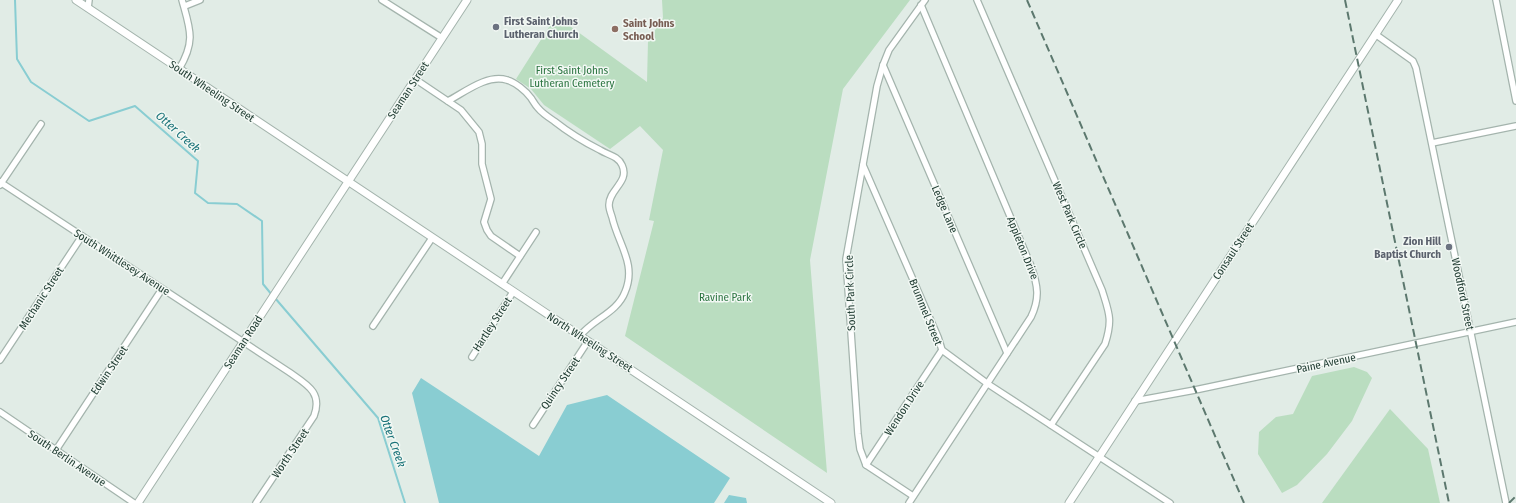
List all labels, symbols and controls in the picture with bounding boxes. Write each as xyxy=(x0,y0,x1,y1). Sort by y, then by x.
place label: First Saint Johns Lutheran Church xyxy=(504,15,579,41)
place label: Saint Johns School xyxy=(623,17,675,43)
marker: First Saint Johns Lutheran Church xyxy=(491,22,501,32)
marker: Saint Johns School xyxy=(610,24,620,34)
street label: South Wheeling Street xyxy=(167,58,257,125)
street label: Seaman Street xyxy=(385,59,432,121)
park label: First Saint Johns Lutheran Cemetery xyxy=(530,64,615,90)
water label: Otter Creek xyxy=(153,109,203,156)
street label: West Park Circle xyxy=(1050,180,1089,251)
street label: Ledge Lane xyxy=(929,183,960,235)
street label: Appleton Drive xyxy=(1004,215,1041,282)
street label: Consaul Street xyxy=(1210,220,1257,282)
street label: South Whittlesey Avenue xyxy=(71,227,172,298)
place label: Zion Hill Baptist Church xyxy=(1374,235,1442,261)
marker: Zion Hill Baptist Church xyxy=(1444,242,1454,252)
street label: South Park Circle xyxy=(843,255,858,331)
street label: Woodford Street xyxy=(1448,257,1477,332)
street label: Mechanic Street xyxy=(16,264,67,332)
street label: Brummel Street xyxy=(906,277,945,348)
park label: Ravine Park xyxy=(699,291,752,304)
street label: Hartley Street xyxy=(470,294,515,354)
street label: North Wheeling Street xyxy=(544,310,635,375)
street label: Seaman Road xyxy=(221,313,266,371)
street label: Edwin Street xyxy=(88,343,131,397)
street label: Paine Avenue xyxy=(1295,351,1357,376)
street label: Quincy Street xyxy=(538,354,583,412)
street label: Wendon Drive xyxy=(882,378,927,438)
water label: Otter Creek xyxy=(377,413,409,469)
street label: Worth Street xyxy=(269,426,312,480)
street label: South Berlin Avenue xyxy=(25,427,108,489)

